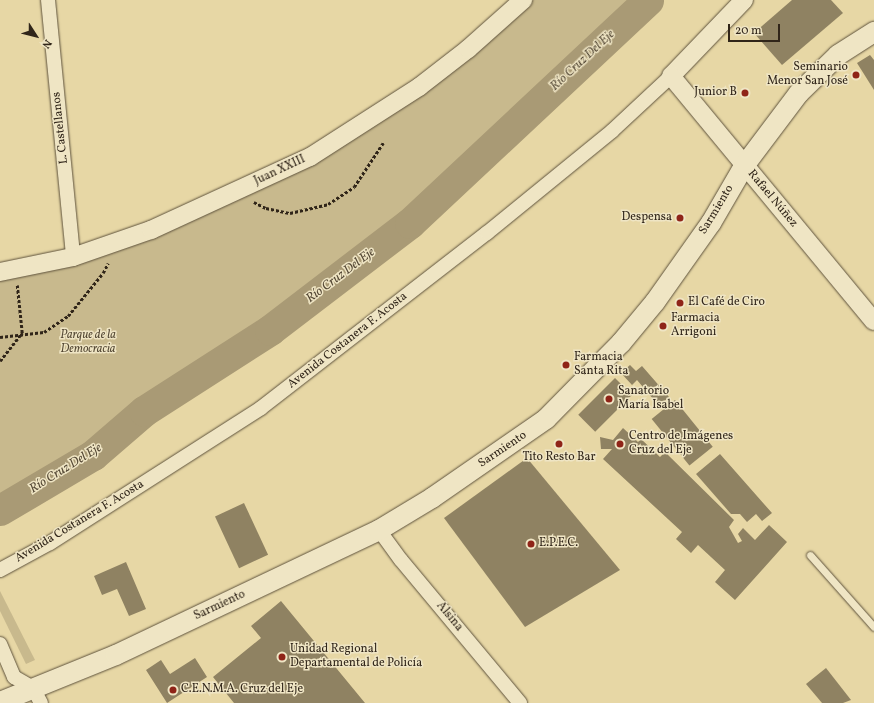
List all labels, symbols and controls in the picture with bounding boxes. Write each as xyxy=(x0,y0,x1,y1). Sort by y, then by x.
north arrow xyxy=(16,16,56,56)
scale bar xyxy=(730,16,782,42)
text: 20 m xyxy=(735,23,762,39)
water label: Río Cruz Del Eje xyxy=(548,27,618,95)
text: N xyxy=(38,36,55,51)
place label: Seminario Menor San José xyxy=(767,61,848,89)
marker: Seminario Menor San José xyxy=(851,70,861,80)
place label: Junior B xyxy=(694,86,737,100)
marker: Junior B xyxy=(740,88,750,98)
street label: L. Castellanos xyxy=(50,91,72,165)
street label: Juan XXIII xyxy=(252,153,308,189)
street label: Rafael Núñez xyxy=(744,167,800,231)
street label: Sarmiento xyxy=(697,183,737,237)
place label: Despensa xyxy=(622,211,672,225)
marker: Despensa xyxy=(675,213,685,223)
water label: Río Cruz Del Eje xyxy=(304,245,378,307)
street label: Avenida Costanera F. Acosta xyxy=(285,290,411,392)
place label: El Café de Ciro xyxy=(688,296,765,310)
marker: El Café de Ciro xyxy=(675,298,685,308)
place label: Farmacia Arrigoni xyxy=(671,312,720,340)
marker: Farmacia Arrigoni xyxy=(658,321,668,331)
park label: Parque de la Democracia xyxy=(60,329,116,357)
place label: Farmacia Santa Rita xyxy=(574,351,628,379)
marker: Farmacia Santa Rita xyxy=(561,360,571,370)
place label: Sanatorio María Isabel xyxy=(618,385,683,413)
marker: Sanatorio María Isabel xyxy=(603,393,615,405)
street label: Sarmiento xyxy=(476,429,530,471)
place label: Centro de Imágenes Cruz del Eje xyxy=(629,430,733,458)
marker: Centro de Imágenes Cruz del Eje xyxy=(614,438,626,450)
marker: Tito Resto Bar xyxy=(554,439,564,449)
water label: Río Cruz Del Eje xyxy=(27,441,105,497)
place label: Tito Resto Bar xyxy=(522,451,596,465)
street label: Avenida Costanera F. Acosta xyxy=(13,478,147,566)
place label: E.P.E.C. xyxy=(539,537,578,551)
marker: E.P.E.C. xyxy=(526,539,536,549)
street label: Sarmiento xyxy=(192,588,248,624)
street label: Alsina xyxy=(433,599,465,635)
place label: Unidad Regional Departamental de Policía xyxy=(290,643,422,671)
marker: Unidad Regional Departamental de Policía xyxy=(277,652,287,662)
place label: C.E.N.M.A. Cruz del Eje xyxy=(181,683,303,697)
marker: C.E.N.M.A. Cruz del Eje xyxy=(168,685,178,695)

